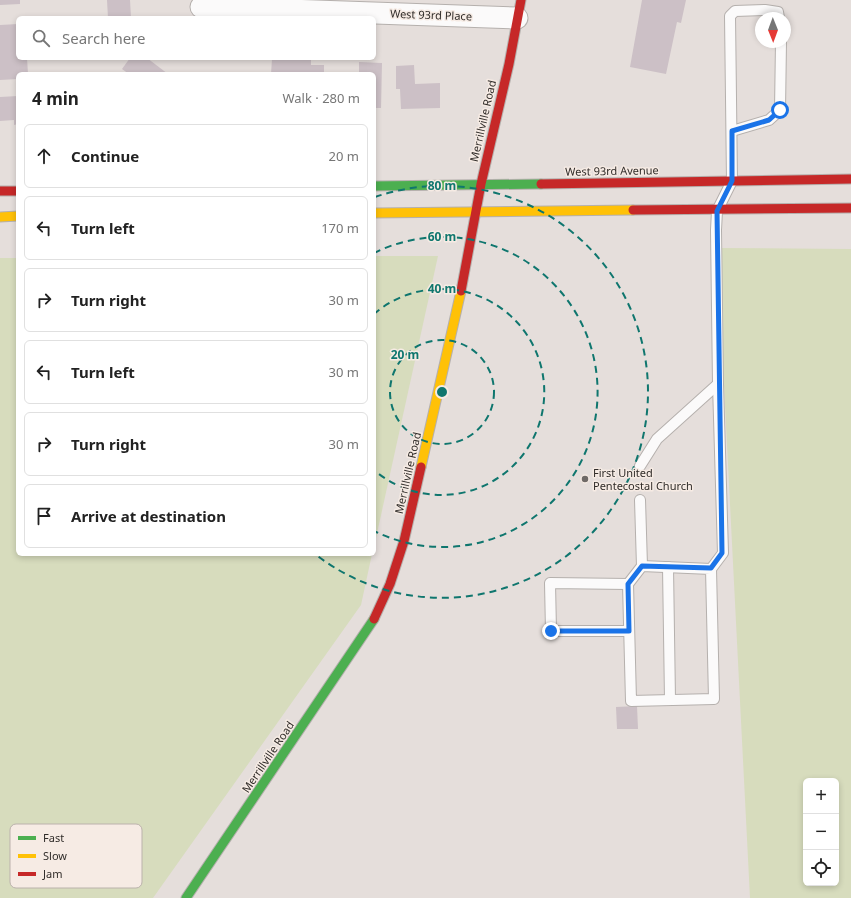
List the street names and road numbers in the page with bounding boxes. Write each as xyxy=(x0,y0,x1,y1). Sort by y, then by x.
street label: West 93rd Place xyxy=(390,6,472,23)
street label: Merrillville Road xyxy=(466,79,499,163)
street label: West 93rd Avenue xyxy=(565,162,659,179)
street label: Merrillville Road xyxy=(391,431,424,515)
street label: Merrillville Road xyxy=(238,718,297,795)

